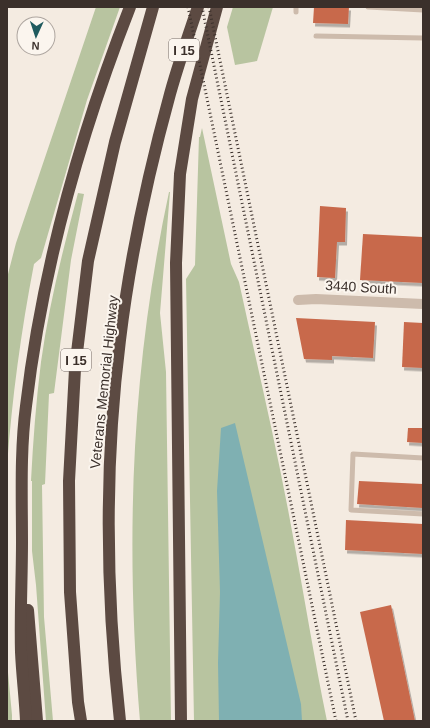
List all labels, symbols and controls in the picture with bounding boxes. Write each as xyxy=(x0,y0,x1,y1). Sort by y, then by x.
north arrow xyxy=(16,16,56,56)
road number: I 15 xyxy=(169,39,199,61)
text: N xyxy=(31,40,40,52)
street label: 3440 South xyxy=(325,277,397,297)
street label: Veterans Memorial Highway xyxy=(87,294,121,470)
road number: I 15 xyxy=(61,349,91,371)

